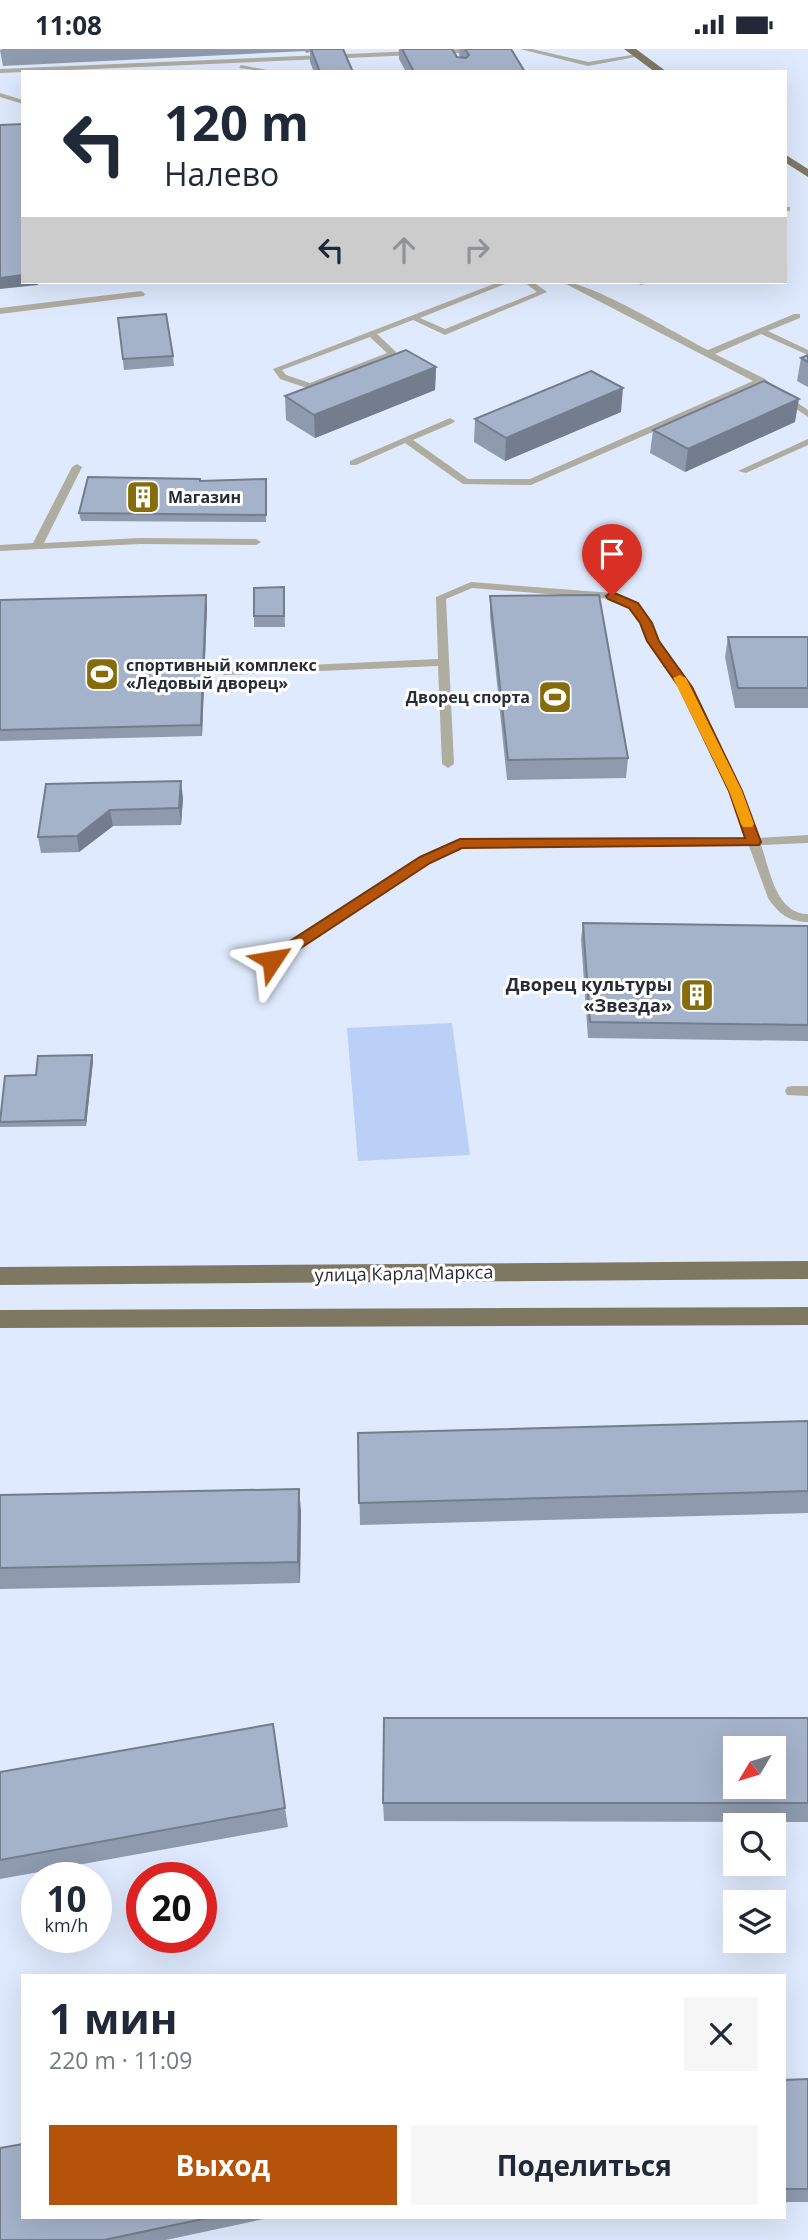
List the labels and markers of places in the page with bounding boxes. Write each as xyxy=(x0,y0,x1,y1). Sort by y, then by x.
building icon: Магазин xyxy=(124,478,162,516)
place label: Магазин xyxy=(168,486,241,508)
pin xyxy=(582,524,642,596)
place label: спортивный комплекс «Ледовый дворец» xyxy=(126,654,317,694)
sports icon: спортивный комплекс «Ледовый дворец» xyxy=(83,655,121,693)
sports icon: Дворец спорта xyxy=(536,678,574,716)
place label: Дворец спорта xyxy=(406,686,530,708)
place label: Дворец культуры «Звезда» xyxy=(506,972,672,1017)
building icon: Дворец культуры «Звезда» xyxy=(678,976,716,1014)

